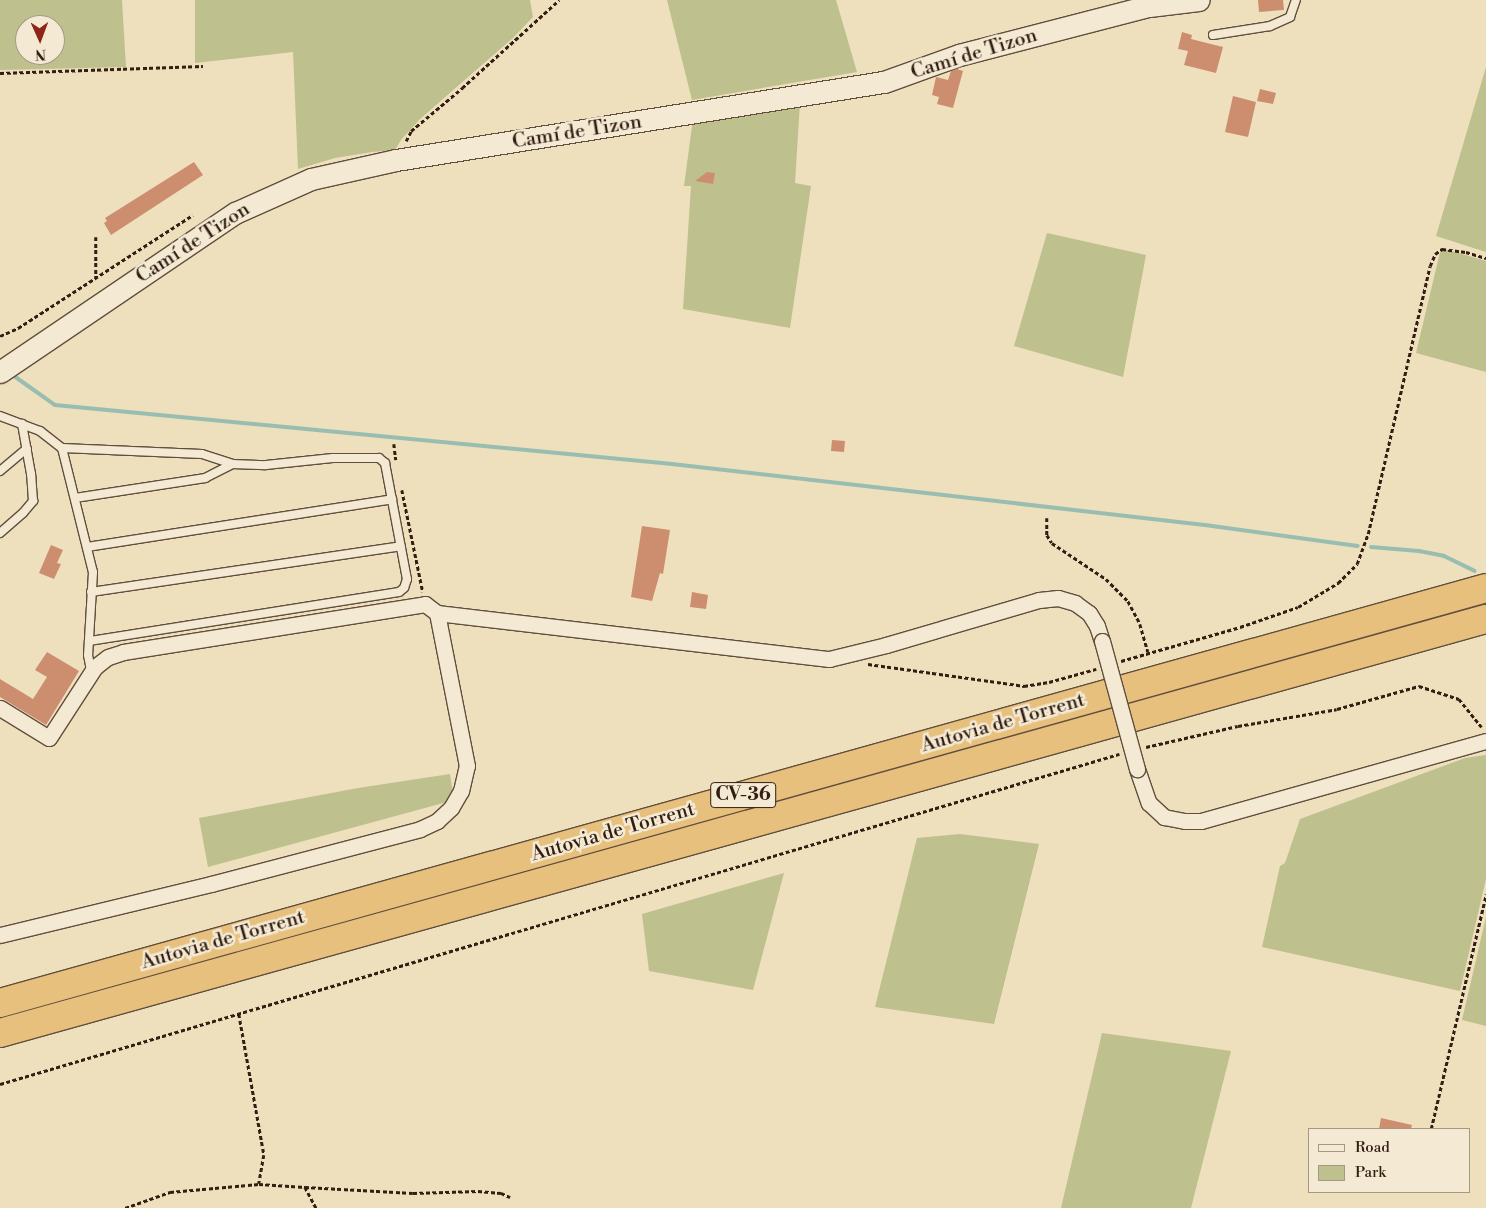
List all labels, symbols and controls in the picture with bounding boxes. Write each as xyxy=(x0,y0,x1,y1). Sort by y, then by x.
north arrow xyxy=(15,15,65,65)
street label: Camí de Tizon xyxy=(908,23,1040,85)
text: N xyxy=(35,45,46,63)
street label: Camí de Tizon xyxy=(510,110,644,154)
street label: Camí de Tizon xyxy=(132,197,254,289)
street label: Autovia de Torrent xyxy=(918,688,1088,758)
road number: CV-36 xyxy=(709,778,777,812)
street label: Autovia de Torrent xyxy=(528,797,698,867)
street label: Autovia de Torrent xyxy=(138,905,308,975)
legend xyxy=(1308,1128,1471,1193)
text: Road xyxy=(1355,1138,1390,1157)
text: Park xyxy=(1355,1163,1386,1182)

